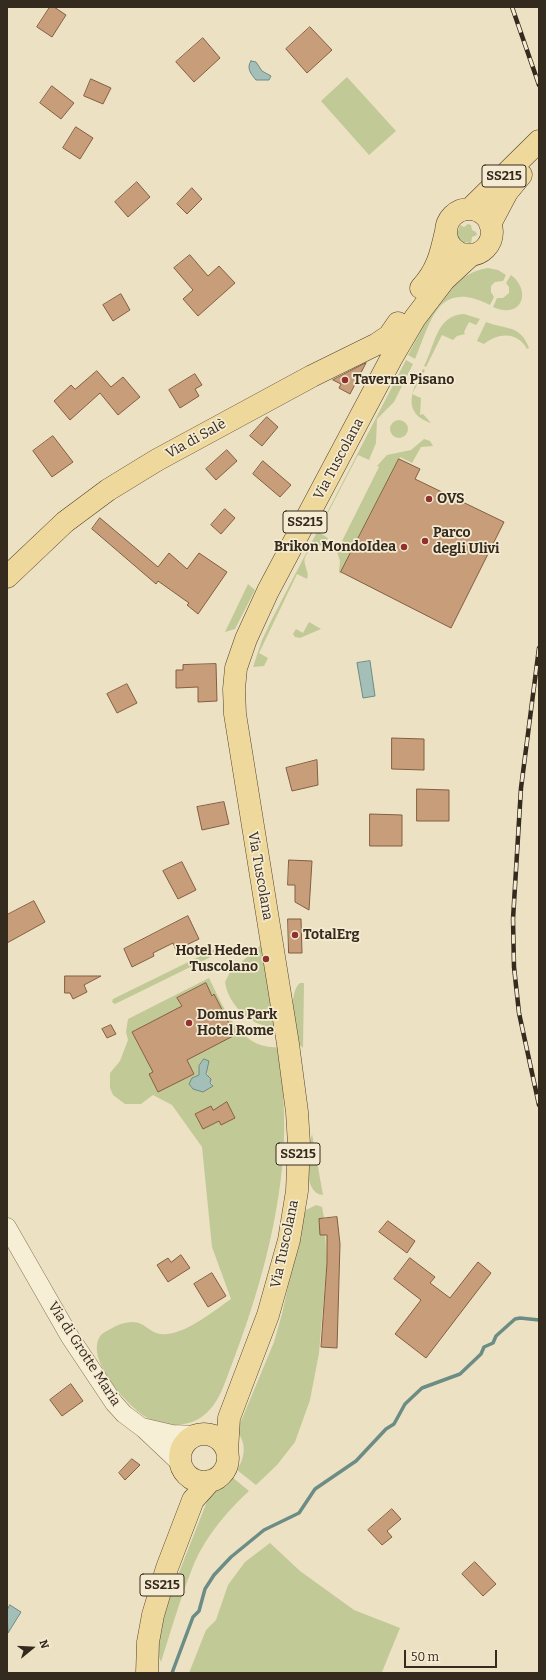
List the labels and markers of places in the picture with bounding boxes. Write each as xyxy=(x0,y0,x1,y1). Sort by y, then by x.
place label: Taverna Pisano xyxy=(353,372,454,388)
marker: Taverna Pisano xyxy=(340,375,350,385)
place label: OVS xyxy=(437,491,464,507)
marker: OVS xyxy=(424,494,434,504)
place label: Parco degli Ulivi xyxy=(433,525,499,558)
marker: Parco degli Ulivi xyxy=(420,536,430,546)
place label: Brikon MondoIdea xyxy=(274,539,396,555)
marker: Brikon MondoIdea xyxy=(399,542,409,552)
place label: TotalErg xyxy=(303,927,359,943)
marker: TotalErg xyxy=(290,930,300,940)
place label: Hotel Heden Tuscolano xyxy=(175,943,258,976)
marker: Hotel Heden Tuscolano xyxy=(261,954,271,964)
place label: Domus Park Hotel Rome xyxy=(197,1007,277,1040)
marker: Domus Park Hotel Rome xyxy=(184,1018,194,1028)

